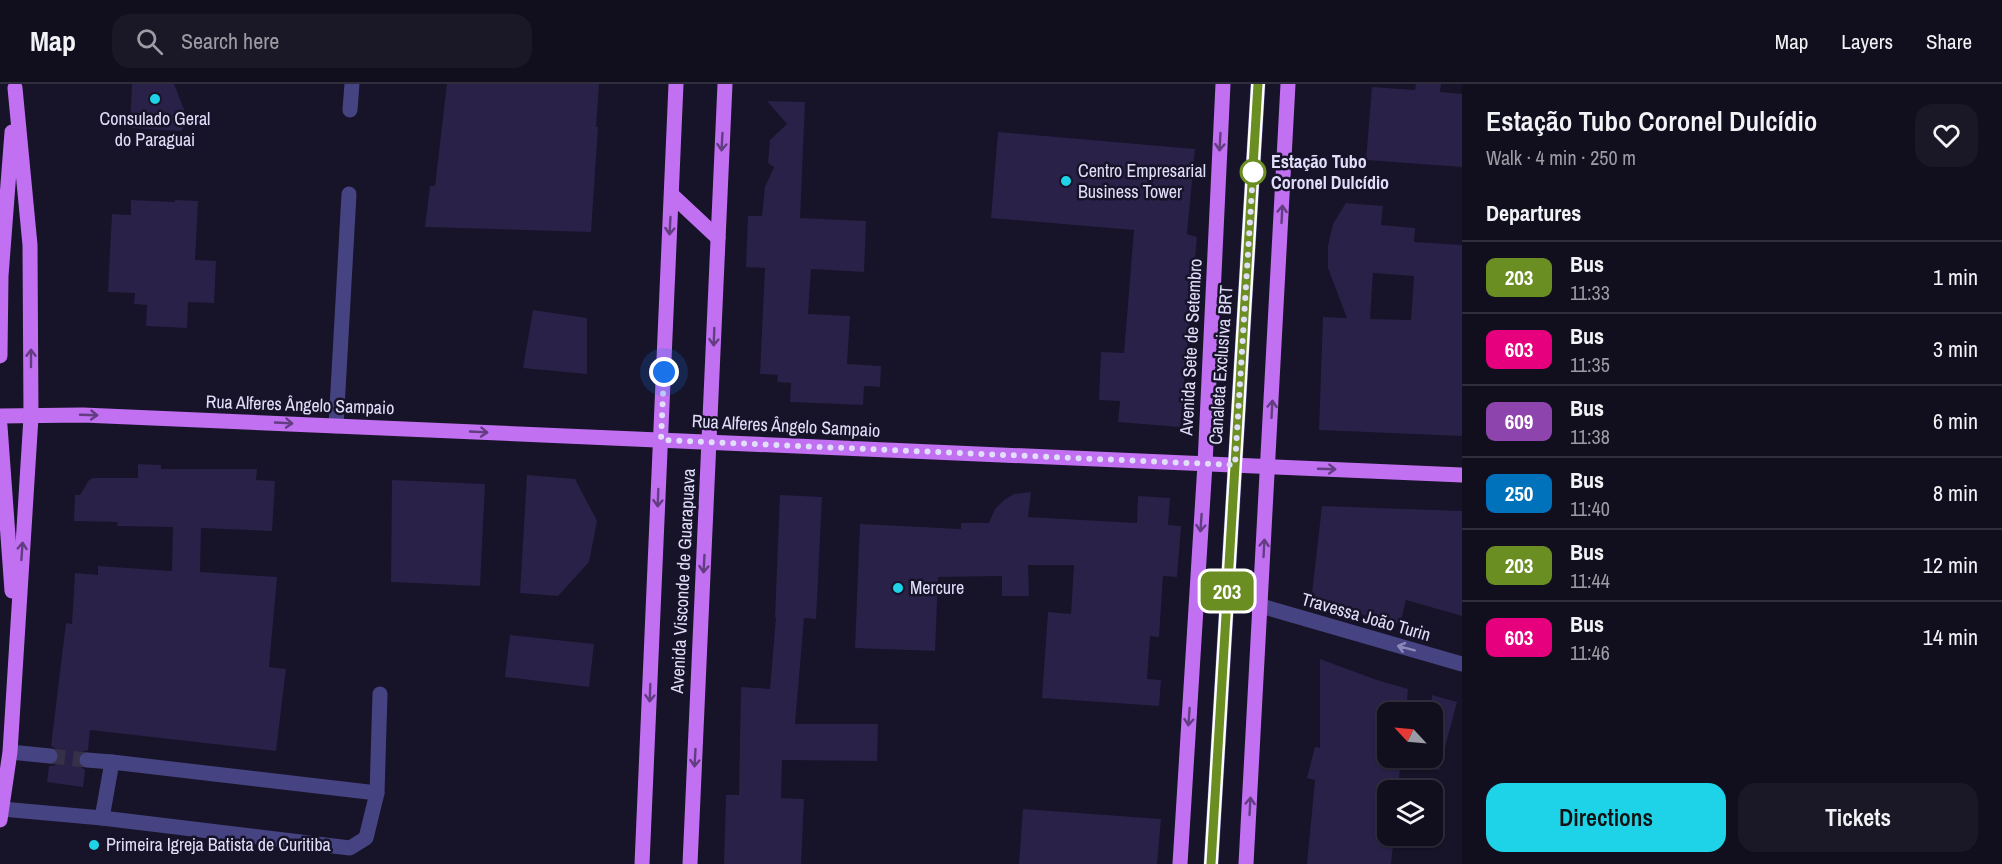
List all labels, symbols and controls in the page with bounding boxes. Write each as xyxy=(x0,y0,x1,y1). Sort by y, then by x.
search box xyxy=(112,14,532,68)
text: Map xyxy=(30,22,76,60)
icon: search xyxy=(133,25,166,58)
text: Search here xyxy=(181,26,279,56)
text: Map xyxy=(1775,27,1808,56)
text: Layers xyxy=(1841,27,1893,56)
text: Share xyxy=(1926,27,1972,56)
marker: Consulado Geral do Paraguai xyxy=(148,92,162,106)
text: Estação Tubo Coronel Dulcídio xyxy=(1486,102,1817,140)
button: heart xyxy=(1915,104,1978,167)
place label: Consulado Geral do Paraguai xyxy=(100,106,210,152)
one-way arrow xyxy=(717,132,728,152)
one-way arrow xyxy=(1215,132,1226,152)
text: Walk · 4 min · 250 m xyxy=(1486,144,1636,171)
place label: Estação Tubo Coronel Dulcídio xyxy=(1271,149,1389,195)
place label: Centro Empresarial Business Tower xyxy=(1078,158,1206,204)
marker: Estação Tubo Coronel Dulcídio xyxy=(1240,159,1266,185)
marker: Centro Empresarial Business Tower xyxy=(1059,174,1073,188)
text: Departures xyxy=(1486,198,1581,228)
one-way arrow xyxy=(1276,204,1287,224)
one-way arrow xyxy=(665,216,676,236)
text: Bus xyxy=(1570,249,1604,279)
street label: Avenida Sete de Setembro xyxy=(1173,258,1208,437)
text: 1 min xyxy=(1933,262,1978,292)
text: 203 xyxy=(1505,263,1533,292)
text: 11:33 xyxy=(1570,279,1610,306)
street label: Canaleta Exclusiva BRT xyxy=(1202,284,1239,446)
text: Bus xyxy=(1570,321,1604,351)
one-way arrow xyxy=(708,327,719,347)
text: 3 min xyxy=(1933,334,1978,364)
text: 603 xyxy=(1505,335,1533,364)
one-way arrow xyxy=(25,349,37,369)
text: 11:35 xyxy=(1570,351,1610,378)
your location xyxy=(649,357,679,387)
street label: Rua Alferes Ângelo Sampaio xyxy=(205,389,395,420)
text: Bus xyxy=(1570,393,1604,423)
one-way arrow xyxy=(1266,399,1277,419)
text: 6 min xyxy=(1933,406,1978,436)
text: 609 xyxy=(1505,407,1533,436)
street label: Rua Alferes Ângelo Sampaio xyxy=(691,408,881,443)
one-way arrow xyxy=(79,409,99,421)
one-way arrow xyxy=(274,418,294,429)
text: 11:38 xyxy=(1570,423,1610,450)
one-way arrow xyxy=(469,426,489,437)
one-way arrow xyxy=(1317,464,1337,475)
text: Bus xyxy=(1570,465,1604,495)
street label: Avenida Visconde de Guarapuava xyxy=(664,468,701,695)
text: 8 min xyxy=(1933,478,1978,508)
text: 250 xyxy=(1505,479,1533,508)
one-way arrow xyxy=(653,488,664,508)
text: 11:40 xyxy=(1570,495,1610,522)
one-way arrow xyxy=(1196,512,1207,532)
text: Bus xyxy=(1570,537,1604,567)
one-way arrow xyxy=(1259,539,1270,558)
one-way arrow xyxy=(17,541,28,561)
text: 12 min xyxy=(1923,550,1978,580)
text: 203 xyxy=(1505,551,1533,580)
one-way arrow xyxy=(698,553,709,573)
text: 11:44 xyxy=(1570,567,1610,594)
line badge: 203 xyxy=(1192,572,1262,610)
place label: Mercure xyxy=(910,575,964,600)
text: 203 xyxy=(1213,577,1241,606)
marker: Mercure xyxy=(891,581,905,595)
street label: Travessa João Turin xyxy=(1299,586,1434,647)
text: Bus xyxy=(1570,609,1604,639)
text: 14 min xyxy=(1923,622,1978,652)
text: 603 xyxy=(1505,623,1533,652)
text: 11:46 xyxy=(1570,639,1610,666)
one-way arrow xyxy=(1396,642,1415,653)
one-way arrow xyxy=(644,683,655,703)
north arrow xyxy=(1377,702,1443,768)
map controls xyxy=(1377,702,1443,846)
one-way arrow xyxy=(1183,707,1194,727)
one-way arrow xyxy=(690,748,701,768)
button: layers xyxy=(1377,780,1443,846)
button: Directions xyxy=(1486,783,1726,852)
button: Tickets xyxy=(1738,783,1978,852)
one-way arrow xyxy=(1244,796,1255,816)
place label: Primeira Igreja Batista de Curitiba xyxy=(106,832,331,857)
marker: Primeira Igreja Batista de Curitiba xyxy=(87,838,101,852)

